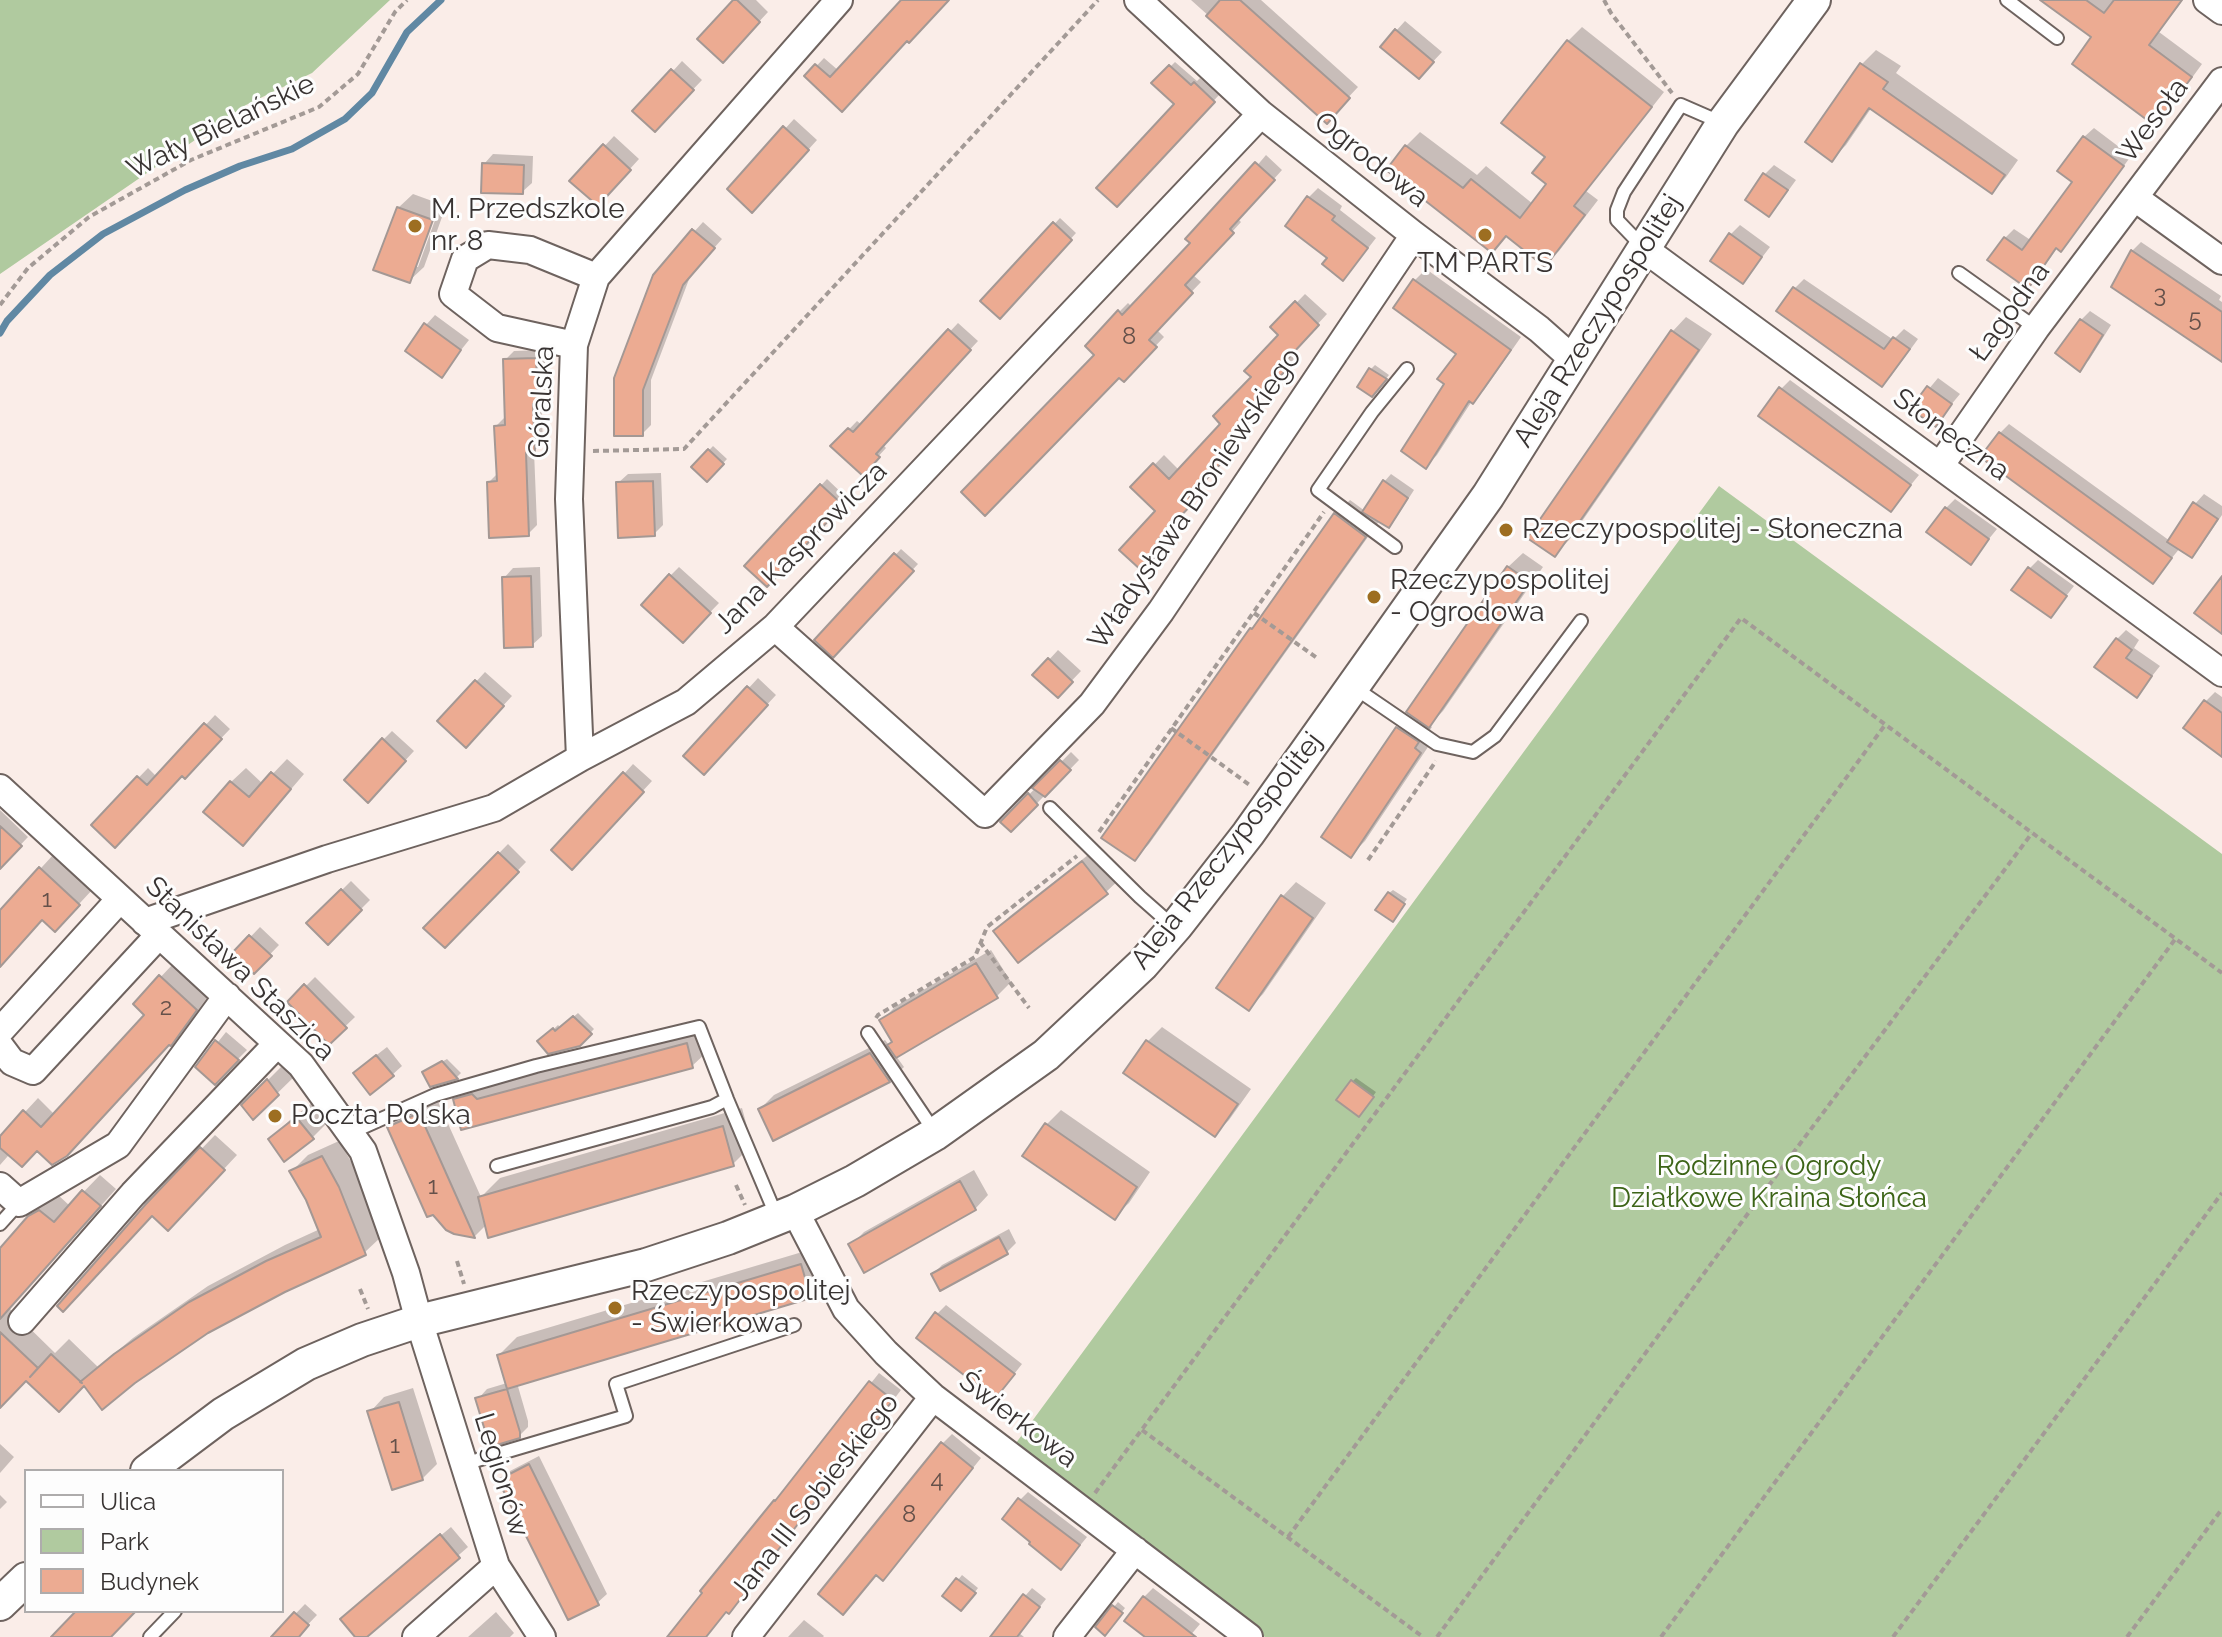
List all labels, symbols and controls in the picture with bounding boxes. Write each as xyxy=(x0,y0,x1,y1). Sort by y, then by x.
street label: Wały Bielańskie xyxy=(122,67,320,187)
street label: Wesoła xyxy=(2110,72,2196,170)
street label: Ogrodowa xyxy=(1307,105,1435,215)
street label: Aleja Rzeczypospolitej xyxy=(1507,189,1689,453)
place label: M. Przedszkole nr. 8 xyxy=(431,193,625,259)
marker: M. Przedszkole nr. 8 xyxy=(406,217,424,235)
marker: TM PARTS xyxy=(1476,226,1494,244)
place label: TM PARTS xyxy=(1417,247,1553,281)
street label: Łagodna xyxy=(1963,256,2057,368)
house number: 3 xyxy=(2154,281,2166,309)
house number: 5 xyxy=(2188,305,2202,333)
house number: 8 xyxy=(1122,323,1136,351)
street label: Władysława Broniewskiego xyxy=(1081,342,1309,656)
street label: Góralska xyxy=(522,345,562,459)
street label: Słoneczna xyxy=(1886,382,2016,488)
street label: Jana Kasprowicza xyxy=(708,455,894,641)
place label: Rzeczypospolitej - Słoneczna xyxy=(1522,513,1903,547)
marker: Rzeczypospolitej - Słoneczna xyxy=(1497,521,1515,539)
place label: Rzeczypospolitej - Ogrodowa xyxy=(1390,564,1609,630)
marker: Rzeczypospolitej - Ogrodowa xyxy=(1365,588,1383,606)
street label: Aleja Rzeczypospolitej xyxy=(1124,726,1330,976)
street label: Stanisława Staszica xyxy=(138,870,342,1068)
house number: 1 xyxy=(42,886,52,914)
house number: 2 xyxy=(160,994,172,1022)
place label: Poczta Polska xyxy=(291,1099,471,1133)
marker: Poczta Polska xyxy=(266,1107,284,1125)
park label: Rodzinne Ogrody Działkowe Kraina Słońca xyxy=(1611,1150,1927,1216)
house number: 1 xyxy=(428,1173,438,1201)
place label: Rzeczypospolitej - Świerkowa xyxy=(631,1275,850,1341)
marker: Rzeczypospolitej - Świerkowa xyxy=(606,1299,624,1317)
street label: Świerkowa xyxy=(952,1365,1084,1475)
street label: Jana III Sobieskiego xyxy=(724,1387,906,1607)
street label: Legionów xyxy=(466,1409,536,1541)
house number: 1 xyxy=(390,1432,400,1460)
house number: 4 xyxy=(930,1466,944,1494)
legend xyxy=(24,1469,284,1613)
text: Ulica xyxy=(100,1487,156,1516)
house number: 8 xyxy=(902,1501,916,1529)
text: Park xyxy=(100,1527,149,1556)
text: Budynek xyxy=(100,1567,199,1596)

